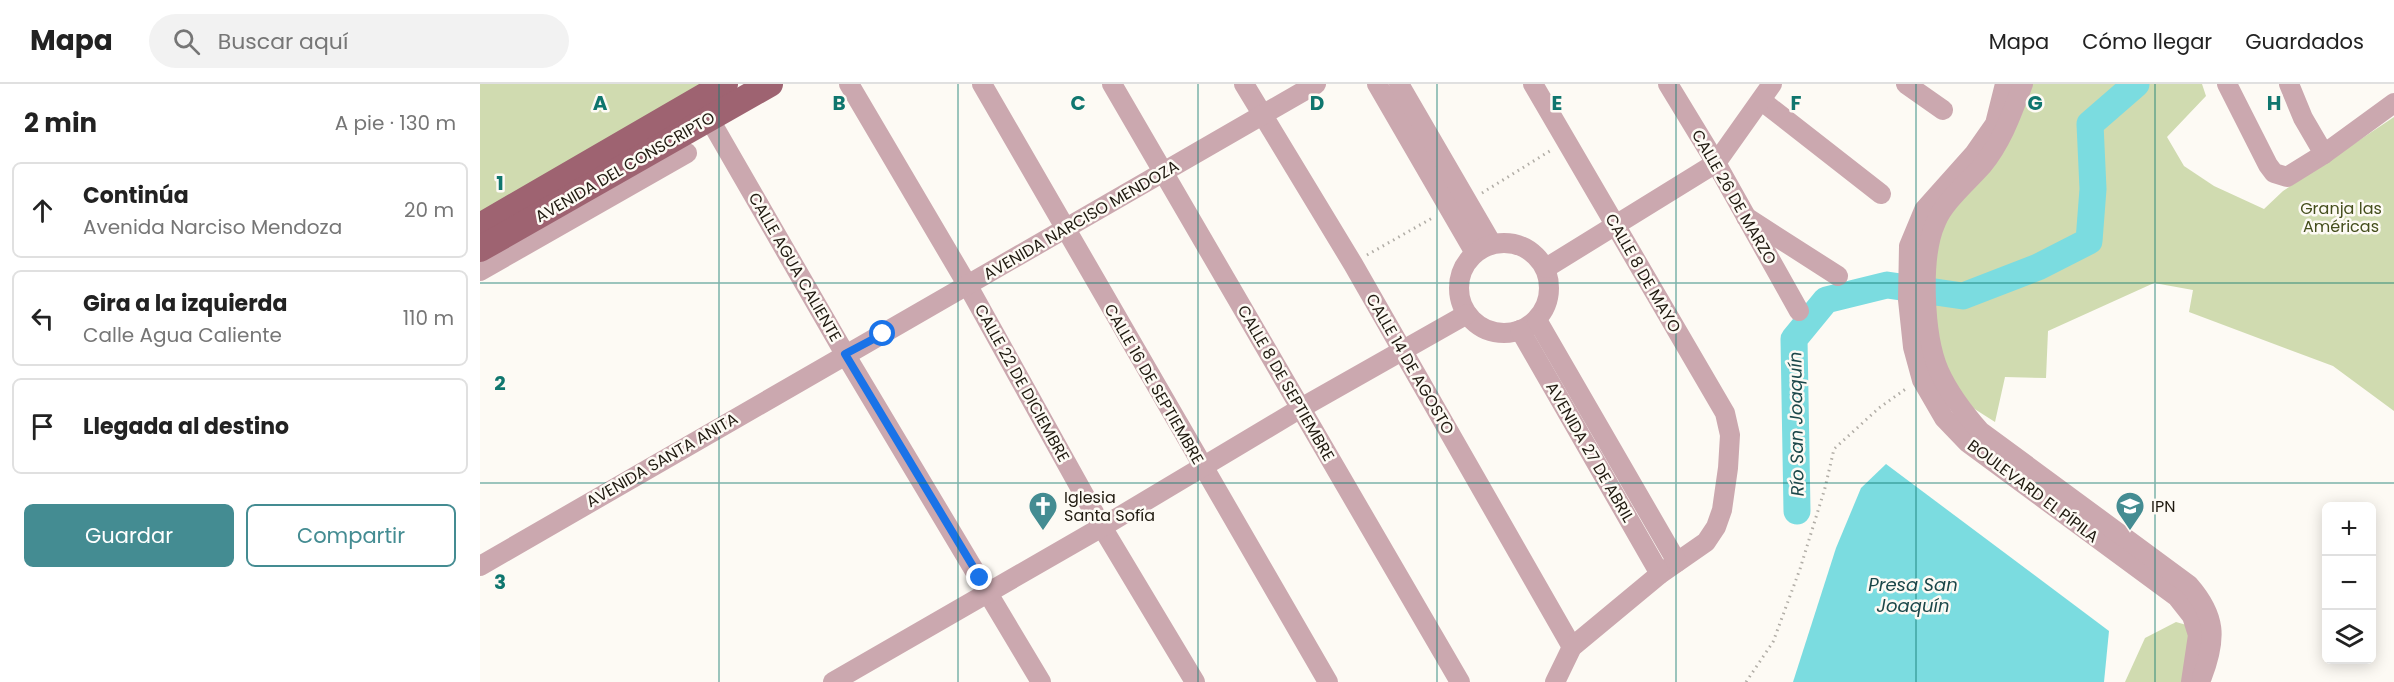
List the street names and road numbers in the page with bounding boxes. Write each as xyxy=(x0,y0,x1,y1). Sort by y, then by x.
street label: AVENIDA DEL CONSCRIPTO xyxy=(531,106,719,228)
street label: CALLE 26 DE MARZO xyxy=(1686,125,1782,269)
street label: AVENIDA NARCISO MENDOZA xyxy=(979,154,1183,286)
street label: CALLE AGUA CALIENTE xyxy=(743,188,847,346)
street label: CALLE 8 DE MAYO xyxy=(1600,209,1686,337)
street label: CALLE 14 DE AGOSTO xyxy=(1360,289,1460,439)
street label: CALLE 16 DE SEPTIEMBRE xyxy=(1099,299,1209,469)
street label: CALLE 22 DE DICIEMBRE xyxy=(969,300,1075,466)
street label: CALLE 8 DE SEPTIEMBRE xyxy=(1232,301,1340,465)
street label: AVENIDA 27 DE ABRIL xyxy=(1540,378,1640,526)
street label: AVENIDA SANTA ANITA xyxy=(582,407,742,513)
street label: BOULEVARD EL PÍPILA xyxy=(1963,434,2103,548)

